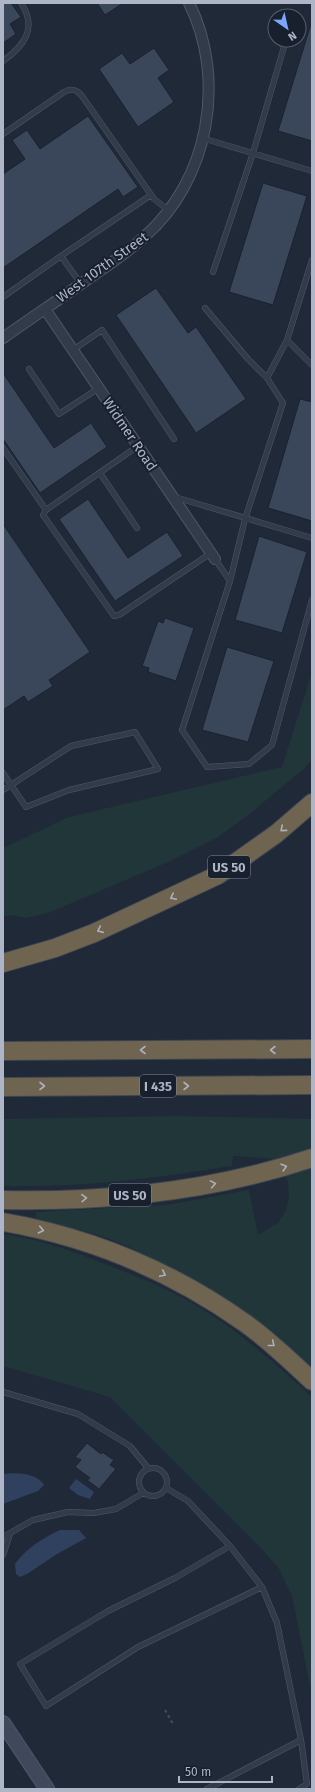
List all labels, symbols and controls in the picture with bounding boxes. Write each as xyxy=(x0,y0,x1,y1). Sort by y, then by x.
north arrow xyxy=(267,8,307,48)
text: N xyxy=(286,28,299,43)
street label: West 107th Street xyxy=(53,228,152,306)
street label: Widmer Road xyxy=(99,394,160,474)
one-way arrow xyxy=(280,824,287,831)
road number: US 50 xyxy=(208,856,250,878)
one-way arrow xyxy=(169,892,177,900)
one-way arrow xyxy=(96,925,104,933)
one-way arrow xyxy=(140,1046,146,1054)
one-way arrow xyxy=(270,1046,276,1054)
road number: I 435 xyxy=(140,1075,176,1097)
one-way arrow xyxy=(39,1082,45,1090)
one-way arrow xyxy=(183,1082,189,1090)
one-way arrow xyxy=(280,1163,287,1172)
one-way arrow xyxy=(210,1180,216,1188)
road number: US 50 xyxy=(109,1184,151,1206)
one-way arrow xyxy=(81,1194,87,1202)
one-way arrow xyxy=(38,1225,44,1233)
one-way arrow xyxy=(159,1269,167,1277)
one-way arrow xyxy=(268,1340,275,1347)
scale bar xyxy=(179,1758,272,1784)
text: 50 m xyxy=(185,1765,211,1779)

